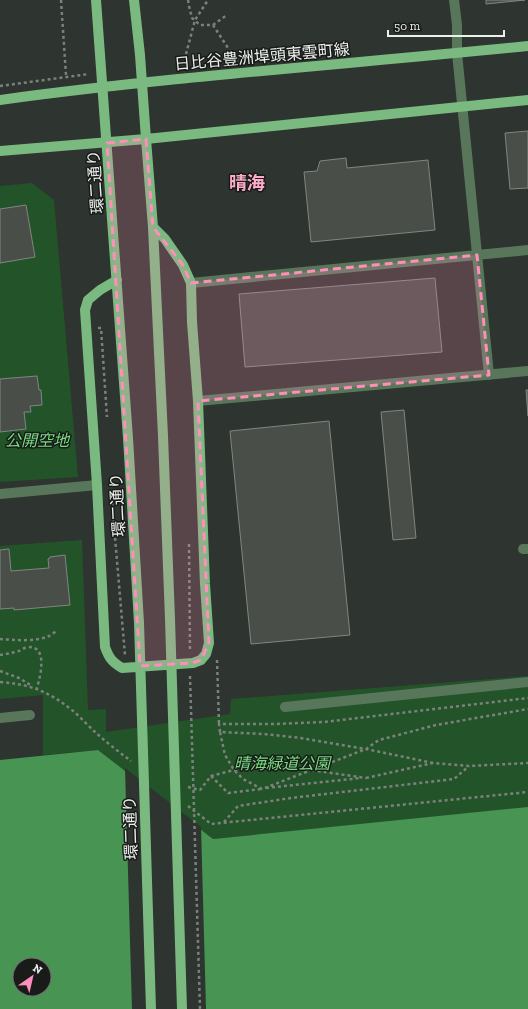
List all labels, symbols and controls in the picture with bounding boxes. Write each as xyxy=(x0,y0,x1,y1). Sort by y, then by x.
scale bar xyxy=(388,12,504,38)
text: 50 m xyxy=(394,19,421,33)
street label: 日比谷豊洲埠頭東雲町線 xyxy=(174,39,351,74)
street label: 環二通り xyxy=(84,149,107,215)
district label: 晴海 xyxy=(229,172,265,194)
park label: 公開空地 xyxy=(5,431,71,450)
street label: 環二通り xyxy=(106,473,129,537)
park label: 晴海緑道公園 xyxy=(234,754,332,773)
street label: 環二通り xyxy=(120,796,141,860)
north arrow xyxy=(12,957,52,997)
text: N xyxy=(30,961,45,977)

